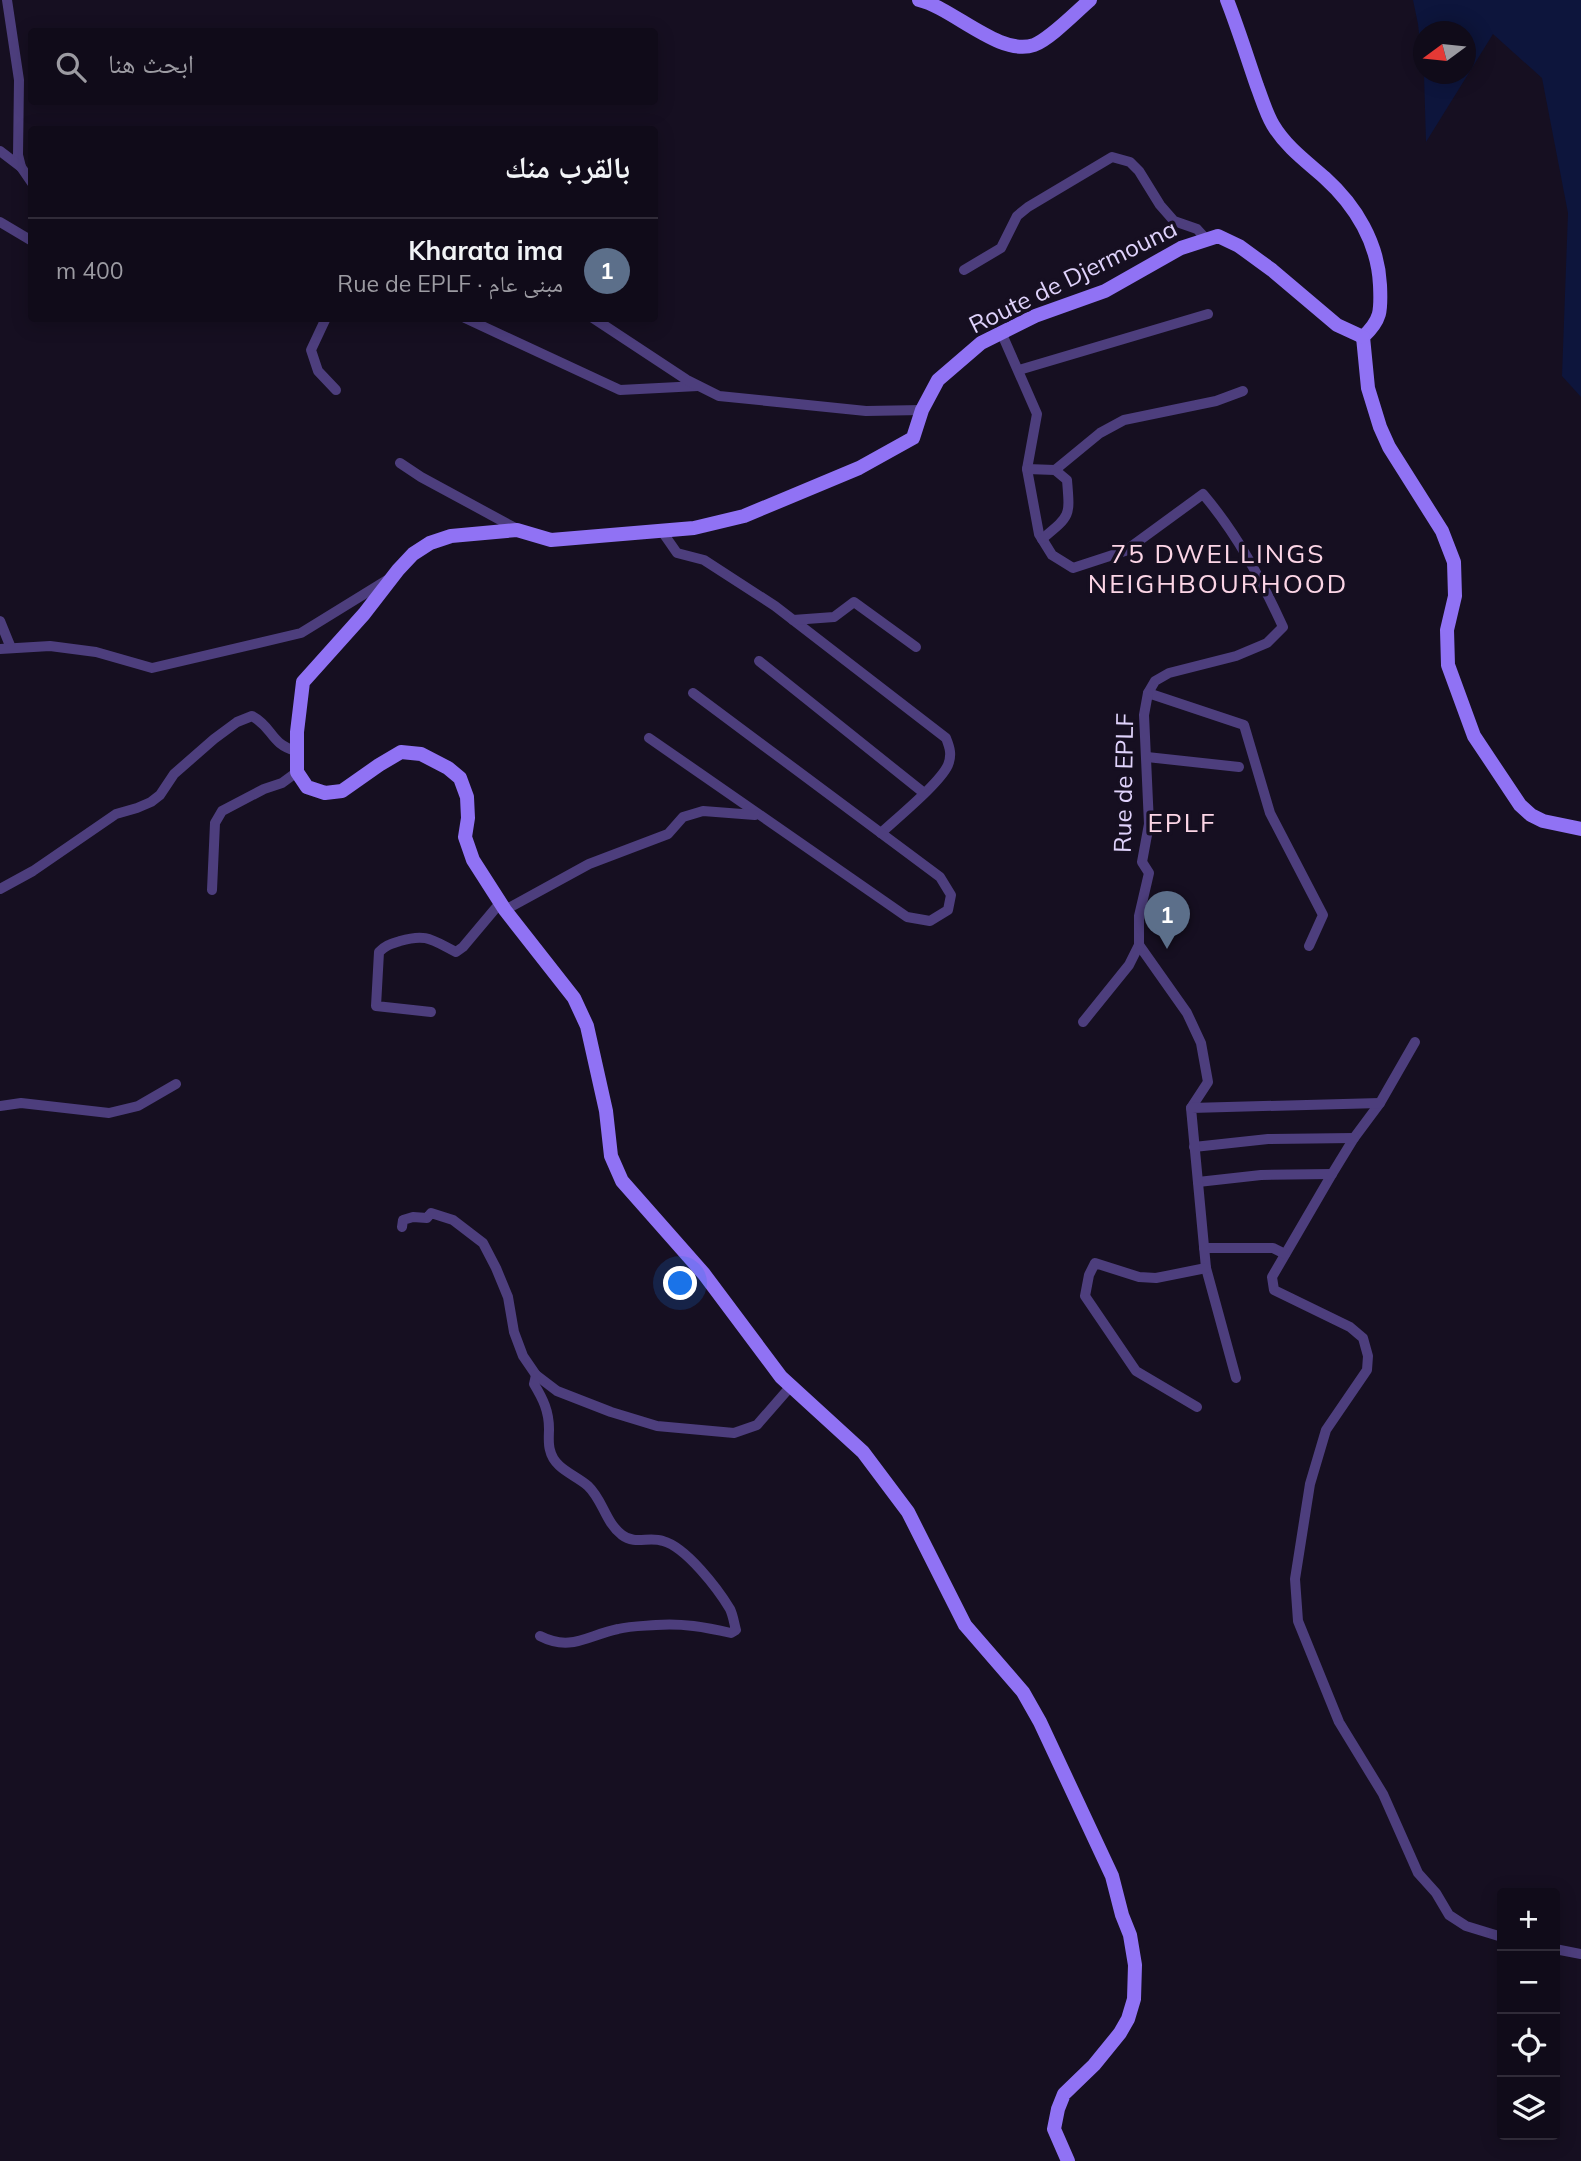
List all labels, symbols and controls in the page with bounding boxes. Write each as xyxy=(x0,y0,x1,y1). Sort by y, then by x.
north arrow xyxy=(1413,21,1476,84)
search box xyxy=(28,28,658,105)
text: ابحث هنا xyxy=(108,47,194,80)
icon: search xyxy=(52,48,90,86)
text: بالقرب منك xyxy=(505,148,630,186)
street label: Route de Djermouna xyxy=(964,213,1181,339)
text: Kharata ima xyxy=(408,234,563,267)
text: 400 m xyxy=(56,256,124,285)
text: 1 xyxy=(600,256,614,285)
text: مبنى عام · Rue de EPLF xyxy=(337,269,563,298)
district label: 75 DWELLINGS NEIGHBOURHOOD xyxy=(1088,537,1348,600)
street label: Rue de EPLF xyxy=(1107,713,1139,853)
district label: EPLF xyxy=(1148,806,1217,839)
pin: 1 xyxy=(1144,891,1190,949)
your location xyxy=(663,1266,697,1300)
map controls xyxy=(1497,1888,1560,2140)
button: + xyxy=(1497,1888,1560,1951)
button: − xyxy=(1497,1951,1560,2014)
button: locate xyxy=(1497,2014,1560,2077)
button: layers xyxy=(1497,2077,1560,2140)

